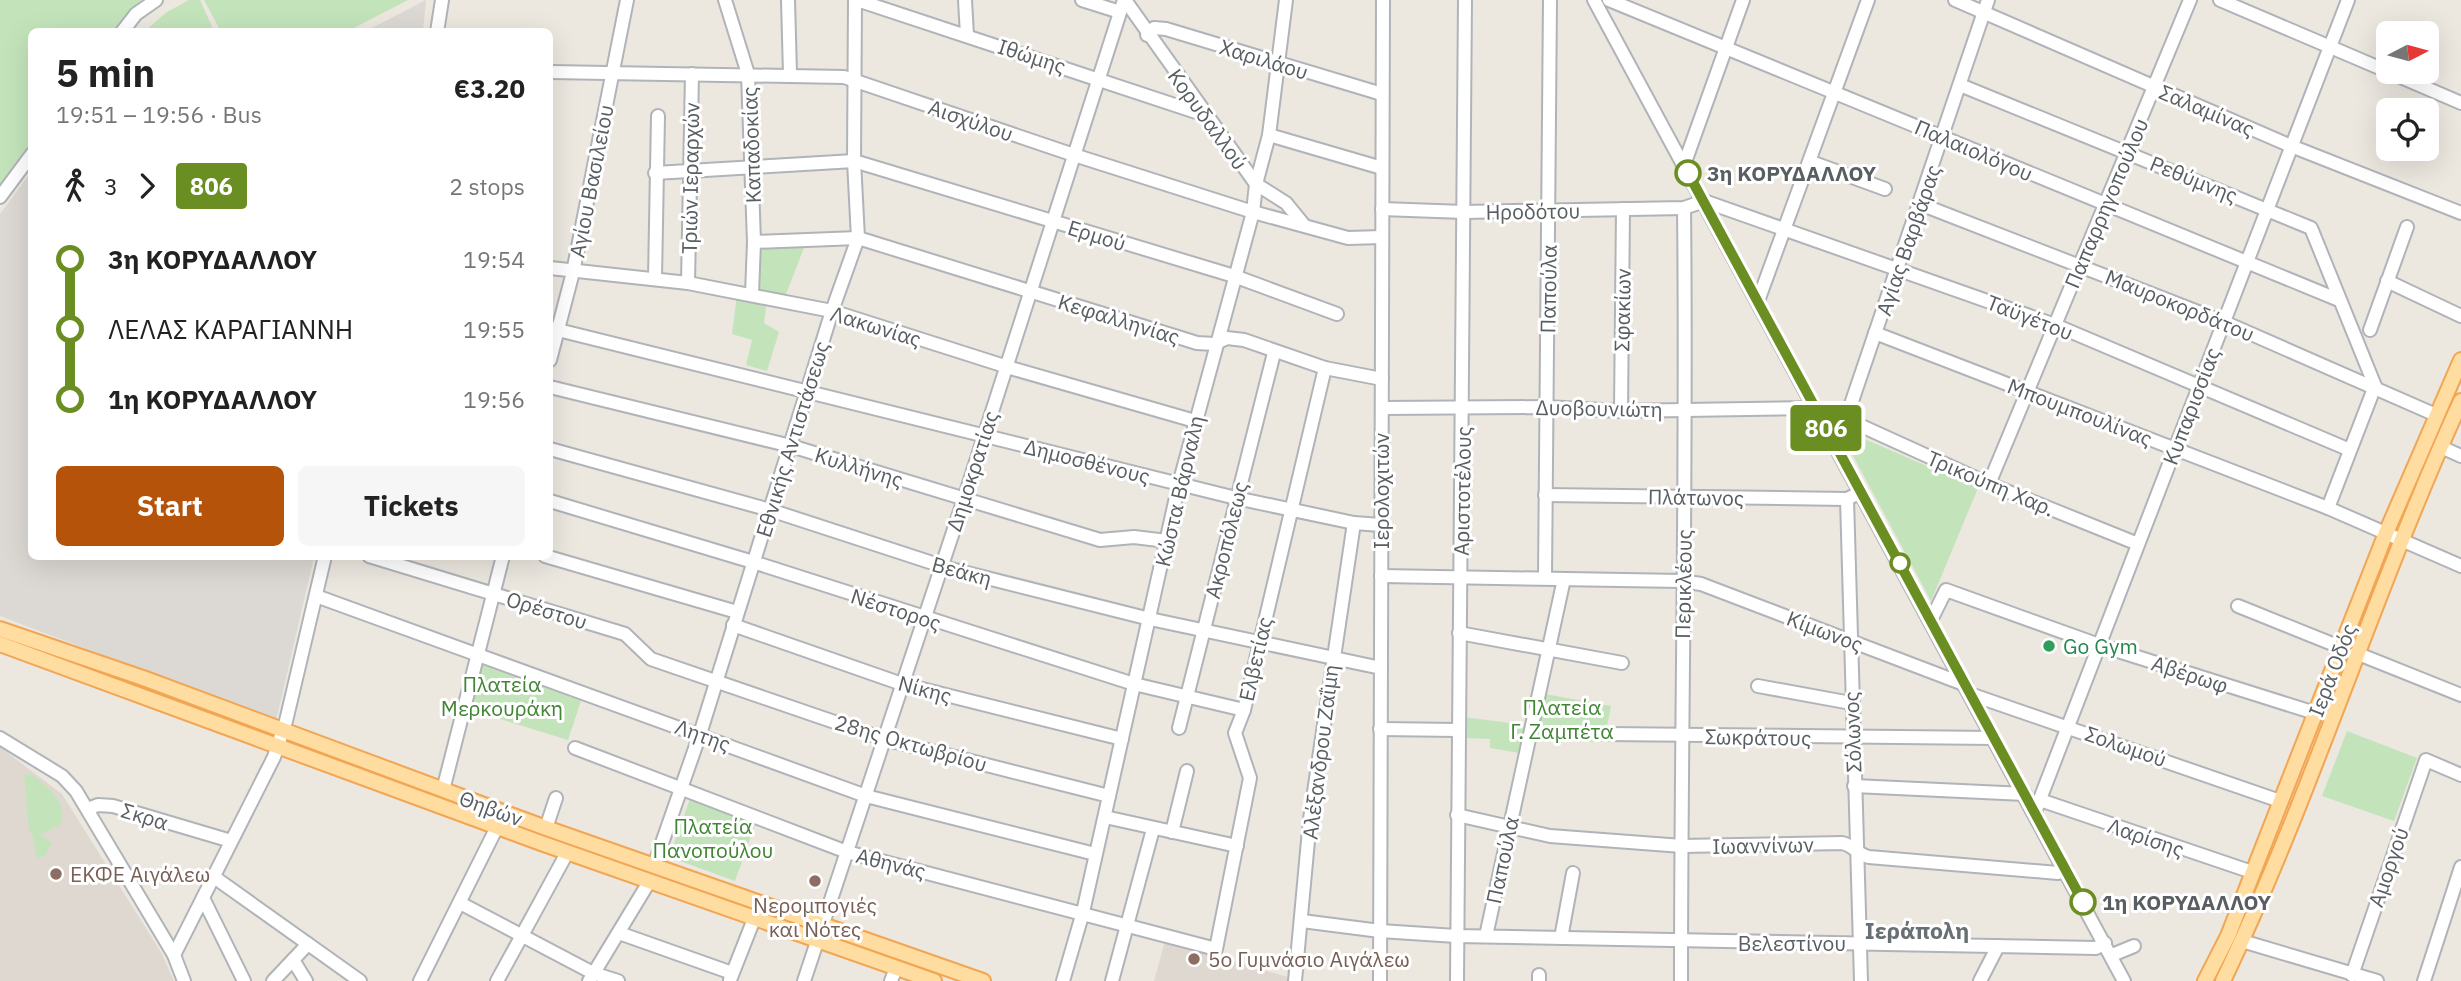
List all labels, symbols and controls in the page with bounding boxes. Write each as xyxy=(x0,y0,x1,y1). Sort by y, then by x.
north arrow xyxy=(2376,21,2440,84)
map controls xyxy=(2376,21,2439,161)
street label: Ιθώμης xyxy=(994,32,1070,80)
street label: Χαριλάου xyxy=(1216,32,1312,86)
text: 5 min xyxy=(56,48,155,97)
street label: Κορυδαλλού xyxy=(1162,63,1254,175)
text: €3.20 xyxy=(454,71,525,105)
street label: Σαλαμίνας xyxy=(2155,77,2259,143)
street label: Καπαδοκίας xyxy=(735,86,767,204)
street label: Αισχύλου xyxy=(925,92,1017,148)
button: locate xyxy=(2376,98,2439,161)
text: 19:51 – 19:56 · Bus xyxy=(56,99,262,129)
street label: Αγίου Βασιλείου xyxy=(562,102,620,260)
street label: Τριών Ιεραρχών xyxy=(675,102,705,254)
street label: Παλαιολόγου xyxy=(1911,113,2037,187)
street label: Παπαρρηγοπούλου xyxy=(2058,114,2154,292)
street label: Ρεθύμνης xyxy=(2146,149,2242,209)
place label: 3η ΚΟΡΥΔΑΛΛΟΥ xyxy=(1707,159,1876,187)
marker: 3η ΚΟΡΥΔΑΛΛΟΥ xyxy=(1675,160,1701,186)
street label: Αγίας Βαρβάρας xyxy=(1869,161,1947,319)
icon: walk xyxy=(56,167,94,205)
icon: forward xyxy=(128,167,166,205)
text: 806 xyxy=(190,170,233,202)
text: 3 xyxy=(104,171,118,201)
text: 2 stops xyxy=(449,171,525,201)
street label: Ηροδότου xyxy=(1485,196,1581,226)
street label: Ερμού xyxy=(1064,213,1130,257)
text: 3η ΚΟΡΥΔΑΛΛΟΥ xyxy=(108,242,317,276)
text: 19:54 xyxy=(463,244,525,274)
street label: Παπούλα xyxy=(1533,244,1563,334)
street label: Μαυροκορδάτου xyxy=(2101,262,2259,348)
street label: Σφακίων xyxy=(1607,268,1637,352)
street label: Κεφαλληνίας xyxy=(1055,287,1183,351)
street label: Ταϋγέτου xyxy=(1983,288,2077,346)
street label: Λακωνίας xyxy=(827,299,925,353)
text: ΛΕΛΑΣ ΚΑΡΑΓΙΑΝΝΗ xyxy=(108,312,353,346)
text: 19:55 xyxy=(463,314,525,344)
street label: Εθνικής Αντιστάσεως xyxy=(749,338,835,540)
street label: Κυπαρισσίας xyxy=(2156,343,2226,469)
street label: Μπουμπουλίνας xyxy=(2004,372,2156,452)
text: 1η ΚΟΡΥΔΑΛΛΟΥ xyxy=(108,382,317,416)
text: 19:56 xyxy=(463,384,525,414)
street label: Δυοβουνιώτη xyxy=(1535,393,1663,423)
line badge: 806 xyxy=(1786,405,1866,451)
street label: Δημοκρατίας xyxy=(939,407,1005,535)
text: 806 xyxy=(1804,412,1848,444)
street label: Κώστα Βάρναλη xyxy=(1148,413,1210,569)
street label: Αριστοτέλους xyxy=(1447,426,1477,556)
street label: Δημοσθένους xyxy=(1021,432,1153,490)
street label: Ιερολοχιτών xyxy=(1367,433,1395,549)
street label: Κυλλήνης xyxy=(811,440,907,494)
street label: Τρικούπη Χαρ. xyxy=(1923,444,2059,522)
button: Start xyxy=(56,466,284,546)
button: Tickets xyxy=(298,466,525,546)
street label: Ακροπόλεως xyxy=(1198,479,1254,601)
street label: Πλάτωνος xyxy=(1648,482,1744,512)
street label: Περικλέους xyxy=(1668,529,1698,639)
street label: Βεάκη xyxy=(929,550,995,592)
unlabelled marker xyxy=(1890,553,1910,573)
street label: Νέστορος xyxy=(847,581,945,637)
street label: Ορέστου xyxy=(503,584,591,636)
street label: Κίμωνος xyxy=(1783,604,1867,658)
street label: Ελβετίας xyxy=(1232,614,1278,704)
street label: Ιερά Οδός xyxy=(2301,619,2363,721)
place label: Go Gym xyxy=(2063,632,2138,660)
marker: Go Gym xyxy=(2041,638,2057,654)
street label: Αβέρωφ xyxy=(2148,649,2232,699)
street label: Αλέξανδρου Ζαΐμη xyxy=(1295,663,1345,841)
street label: Νίκης xyxy=(895,668,955,710)
park label: Πλατεία Μερκουράκη xyxy=(441,670,563,722)
street label: Σόλωνος xyxy=(1837,691,1867,773)
park label: Πλατεία Γ. Ζαμπέτα xyxy=(1510,693,1614,745)
street label: 28ης Οκτωβρίου xyxy=(832,708,990,778)
street label: Λητης xyxy=(671,712,735,758)
street label: Σολωμού xyxy=(2081,719,2171,773)
street label: Σωκράτους xyxy=(1705,722,1811,752)
street label: Θηβών xyxy=(456,784,527,832)
street label: Σκρα xyxy=(118,796,172,836)
street label: Λαρίσης xyxy=(2104,811,2188,863)
park label: Πλατεία Πανοπούλου xyxy=(652,812,774,864)
street label: Παπούλα xyxy=(1479,814,1525,906)
street label: Αμοργού xyxy=(2361,823,2415,911)
street label: Ιωαννίνων xyxy=(1712,830,1814,860)
street label: Αθηνάς xyxy=(853,841,929,885)
place label: ΕΚΦΕ Αιγάλεω xyxy=(70,860,210,888)
marker: ΕΚΦΕ Αιγάλεω xyxy=(48,866,64,882)
marker: Νερομπογιές και Νότες xyxy=(807,873,823,889)
place label: 1η ΚΟΡΥΔΑΛΛΟΥ xyxy=(2102,888,2271,916)
marker: 1η ΚΟΡΥΔΑΛΛΟΥ xyxy=(2070,889,2096,915)
place label: Νερομπογιές και Νότες xyxy=(753,891,877,943)
district label: Ιεράπολη xyxy=(1865,915,1969,945)
street label: Βελεστίνου xyxy=(1738,929,1846,957)
place label: 5ο Γυμνάσιο Αιγάλεω xyxy=(1208,945,1410,973)
marker: 5ο Γυμνάσιο Αιγάλεω xyxy=(1186,951,1202,967)

